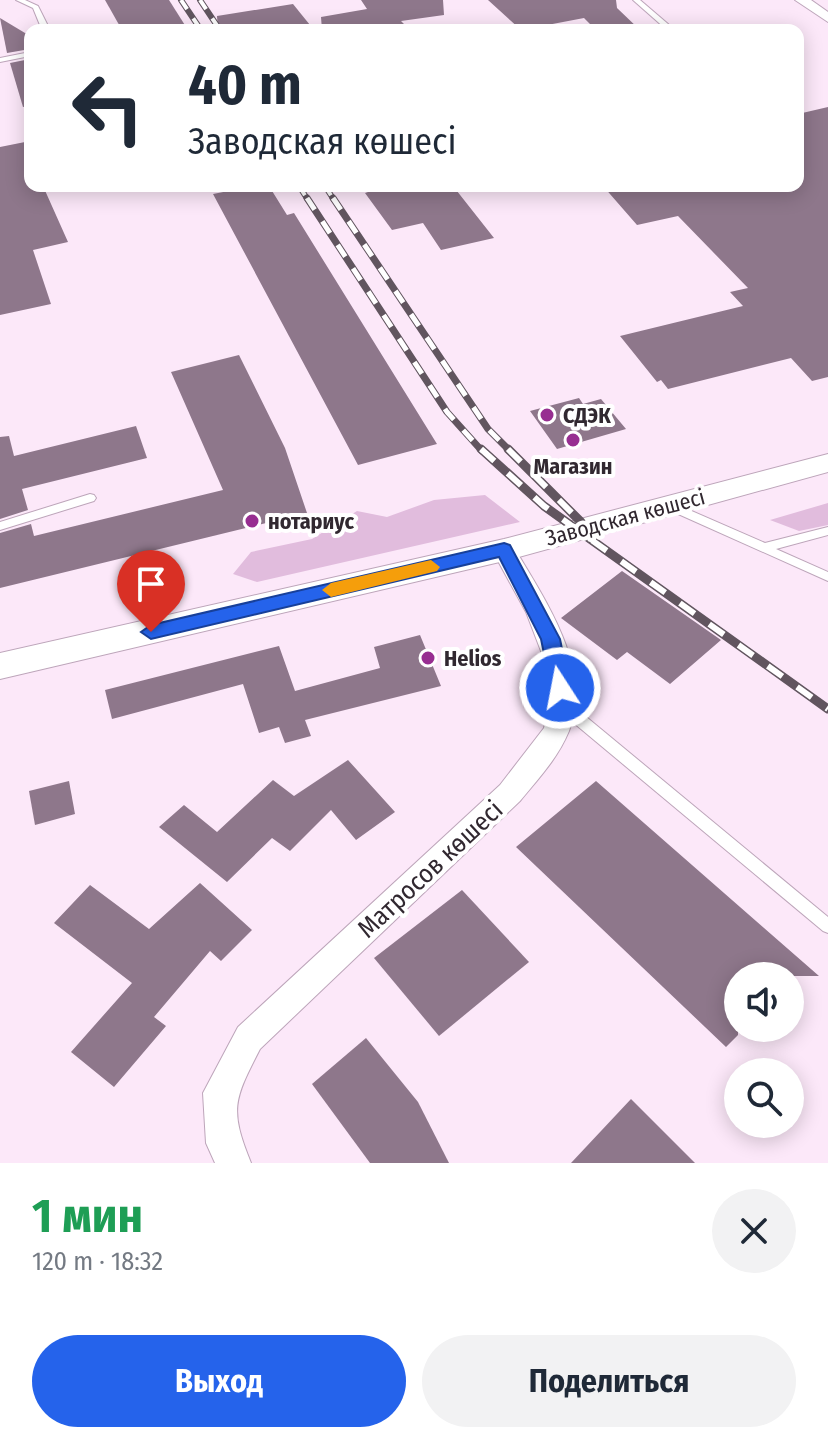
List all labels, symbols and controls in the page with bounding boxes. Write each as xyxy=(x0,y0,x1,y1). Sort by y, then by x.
text: 40 m xyxy=(188,52,302,119)
icon: left xyxy=(56,56,160,160)
text: Заводская көшесі xyxy=(188,120,457,164)
place label: СДЭК xyxy=(563,402,611,429)
marker: СДЭК xyxy=(538,406,556,424)
marker: Магазин xyxy=(564,431,582,449)
place label: Магазин xyxy=(534,453,612,480)
street label: Заводская көшесі xyxy=(542,483,708,552)
place label: нотариус xyxy=(268,508,355,535)
marker: нотариус xyxy=(243,512,261,530)
pin xyxy=(117,550,185,632)
icon: arrive xyxy=(129,562,173,606)
place label: Helios xyxy=(444,645,502,672)
position arrow xyxy=(518,646,602,730)
marker: Helios xyxy=(419,649,437,667)
street label: Матросов көшесі xyxy=(351,794,509,944)
map controls xyxy=(724,962,804,1138)
button: sound xyxy=(724,962,804,1042)
button: search xyxy=(724,1058,804,1138)
text: 1 мин xyxy=(32,1187,143,1245)
button: close xyxy=(712,1189,796,1273)
text: 120 m · 18:32 xyxy=(32,1246,163,1277)
button: Выход xyxy=(32,1335,406,1427)
button: Поделиться xyxy=(422,1335,796,1427)

